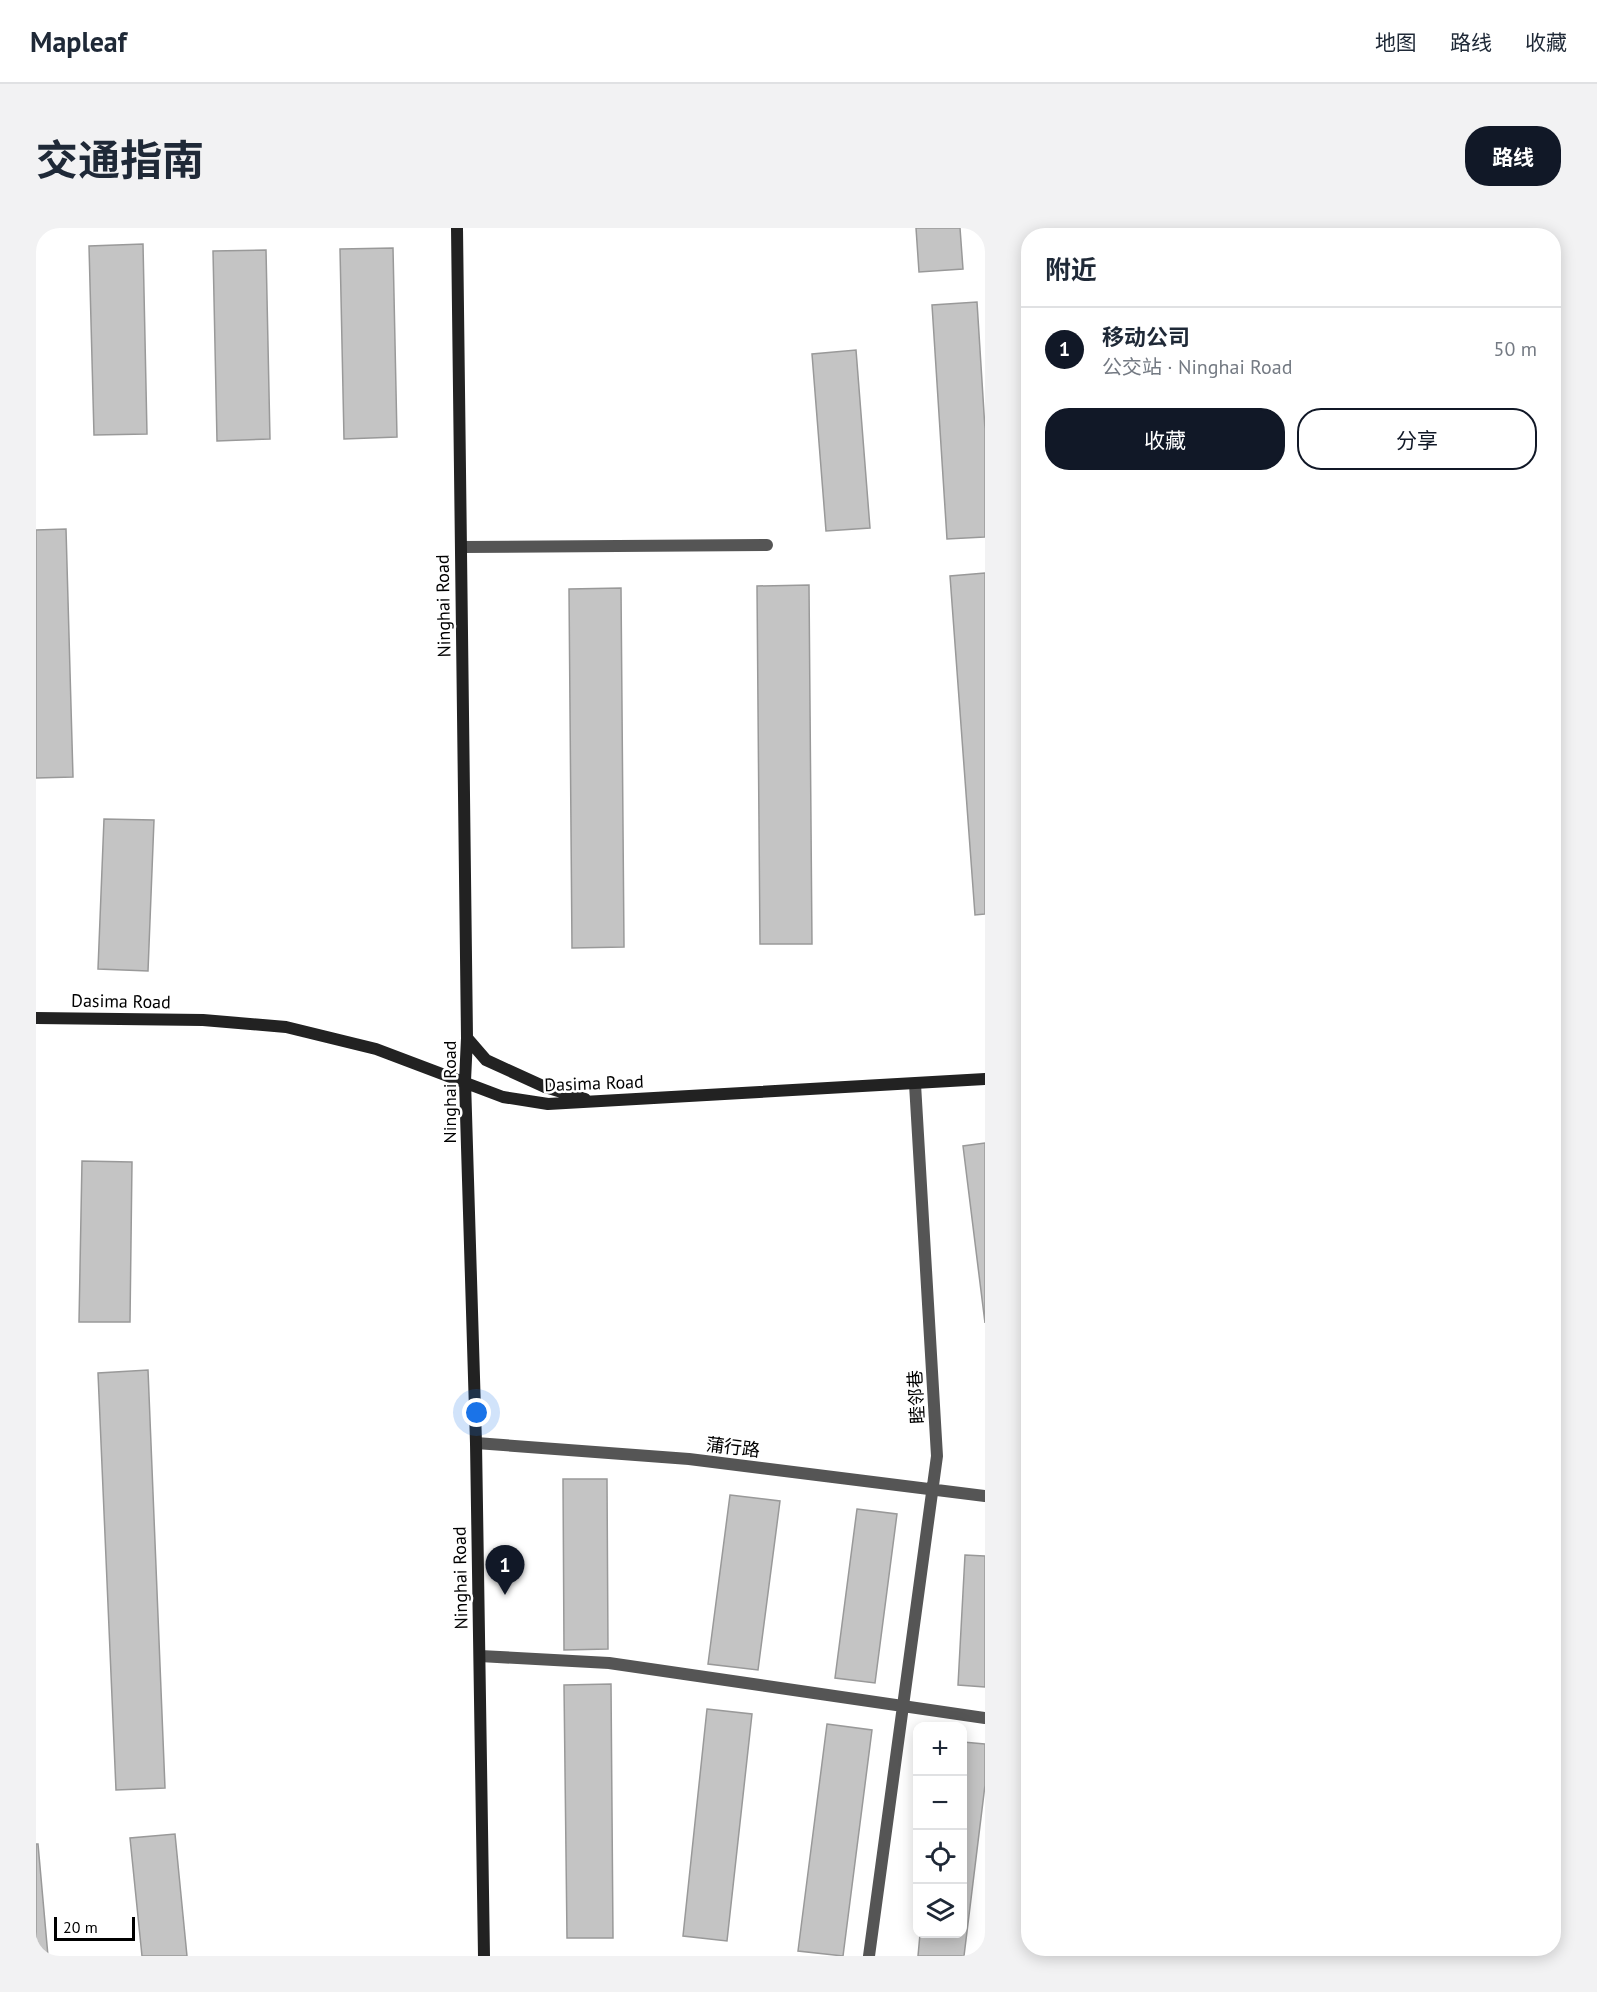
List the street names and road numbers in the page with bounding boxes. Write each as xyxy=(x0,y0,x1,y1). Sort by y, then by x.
street label: Ninghai Road xyxy=(431,554,455,658)
street label: Dasima Road xyxy=(71,989,171,1013)
street label: Ninghai Road xyxy=(438,1041,461,1143)
street label: Dasima Road xyxy=(544,1070,644,1096)
street label: 睦邻巷 xyxy=(903,1369,929,1425)
street label: 蒲行路 xyxy=(705,1432,761,1462)
street label: Ninghai Road xyxy=(448,1526,472,1630)

